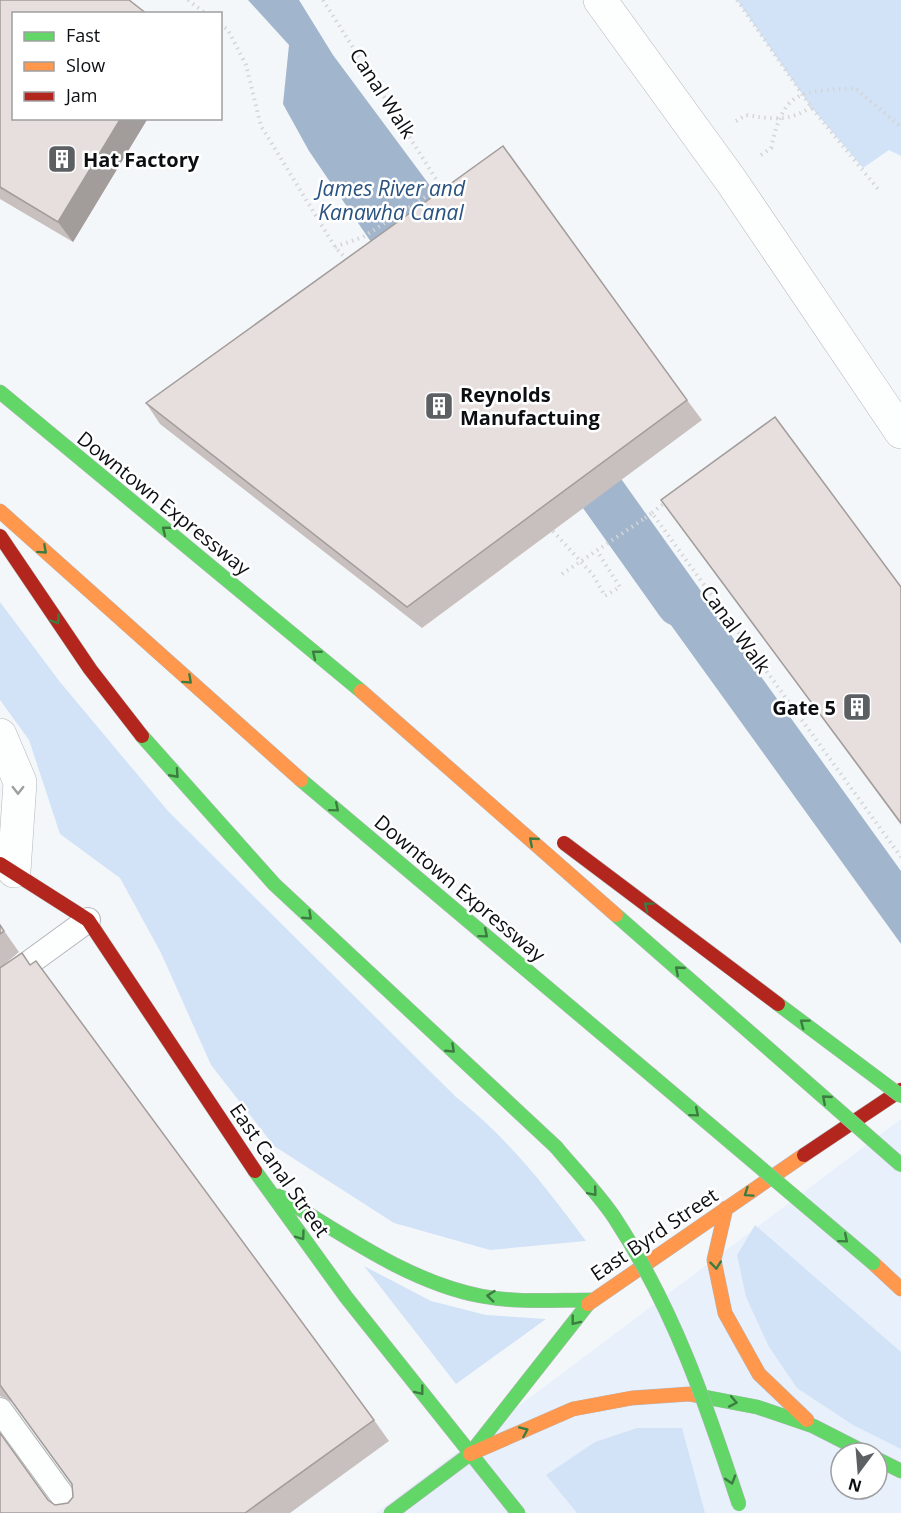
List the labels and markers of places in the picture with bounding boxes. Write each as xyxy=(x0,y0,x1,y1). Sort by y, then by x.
building icon: Hat Factory xyxy=(46,143,78,175)
place label: Hat Factory xyxy=(83,146,200,173)
place label: Reynolds Manufactuing xyxy=(460,381,600,431)
building icon: Reynolds Manufactuing xyxy=(423,390,455,422)
building icon: Gate 5 xyxy=(841,691,873,723)
place label: Gate 5 xyxy=(772,694,836,721)

